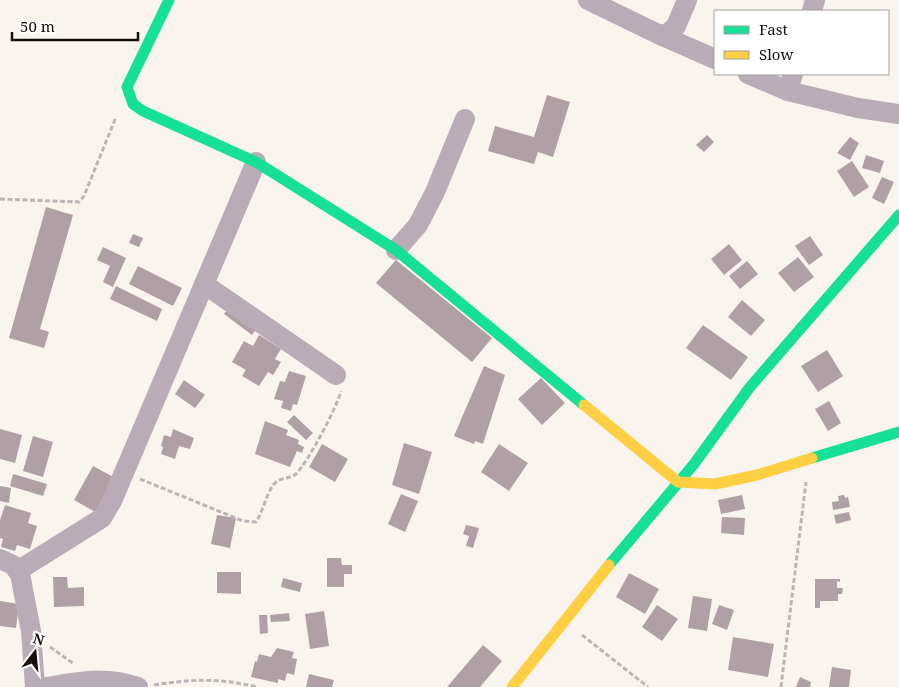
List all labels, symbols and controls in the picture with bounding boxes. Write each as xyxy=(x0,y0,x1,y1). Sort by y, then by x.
scale bar xyxy=(12,10,139,42)
legend xyxy=(714,10,889,75)
text: 50 m xyxy=(20,16,55,36)
text: Fast xyxy=(759,19,788,39)
text: Slow xyxy=(759,44,793,64)
north arrow xyxy=(10,627,60,677)
text: N xyxy=(31,628,47,650)

